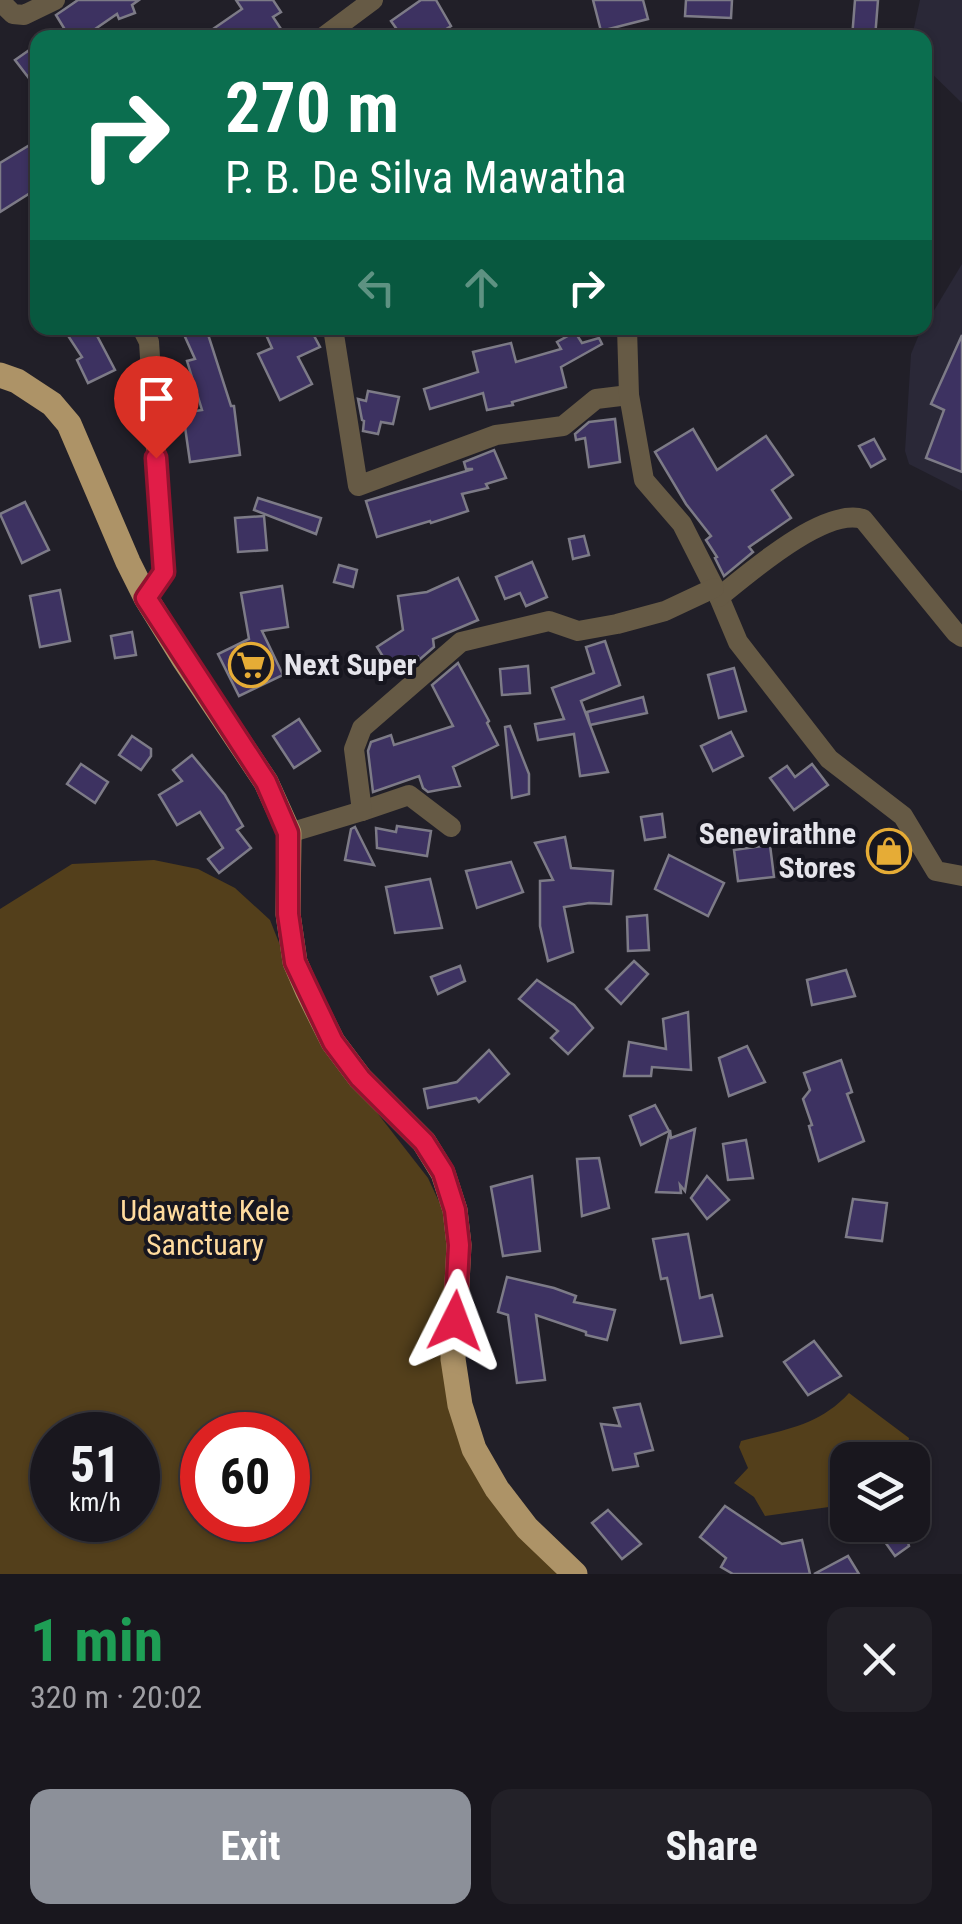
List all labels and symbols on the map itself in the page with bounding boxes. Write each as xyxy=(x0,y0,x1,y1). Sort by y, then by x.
pin xyxy=(114,356,199,459)
supermarket icon: Next Super xyxy=(228,642,274,688)
place label: Next Super xyxy=(284,647,417,682)
place label: Senevirathne Stores xyxy=(699,816,856,885)
shop icon: Senevirathne Stores xyxy=(866,828,912,874)
park label: Udawatte Kele Sanctuary xyxy=(120,1193,290,1262)
position arrow xyxy=(403,1269,507,1373)
speed limit sign: 60 xyxy=(180,1412,310,1542)

